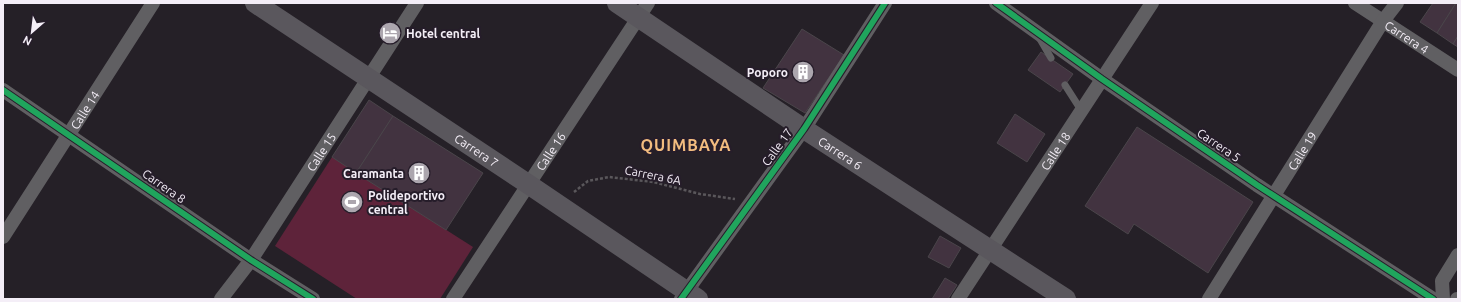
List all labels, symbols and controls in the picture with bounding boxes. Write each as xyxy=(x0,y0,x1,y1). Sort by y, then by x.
north arrow xyxy=(12,12,52,52)
street label: Carrera 4 xyxy=(1383,18,1431,56)
hotel icon: Hotel central xyxy=(377,20,403,46)
place label: Hotel central xyxy=(406,27,480,40)
text: N xyxy=(21,34,34,48)
building icon: Poporo xyxy=(790,59,816,85)
place label: Poporo xyxy=(747,66,788,79)
street label: Calle 14 xyxy=(67,88,102,131)
street label: Calle 17 xyxy=(759,126,795,168)
street label: Carrera 5 xyxy=(1195,126,1243,164)
street label: Calle 18 xyxy=(1038,129,1072,172)
street label: Calle 19 xyxy=(1285,129,1319,172)
street label: Calle 15 xyxy=(304,130,338,173)
street label: Calle 16 xyxy=(533,130,568,173)
street label: Carrera 7 xyxy=(452,131,501,169)
street label: Carrera 6 xyxy=(816,134,865,172)
district label: QUIMBAYA xyxy=(640,136,732,154)
building icon: Caramanta xyxy=(406,160,432,186)
street label: Carrera 6A xyxy=(624,163,683,187)
street label: Carrera 8 xyxy=(140,166,188,206)
place label: Caramanta xyxy=(343,167,404,180)
sports icon: Polideportivo central xyxy=(339,189,365,215)
place label: Polideportivo central xyxy=(368,189,445,216)

